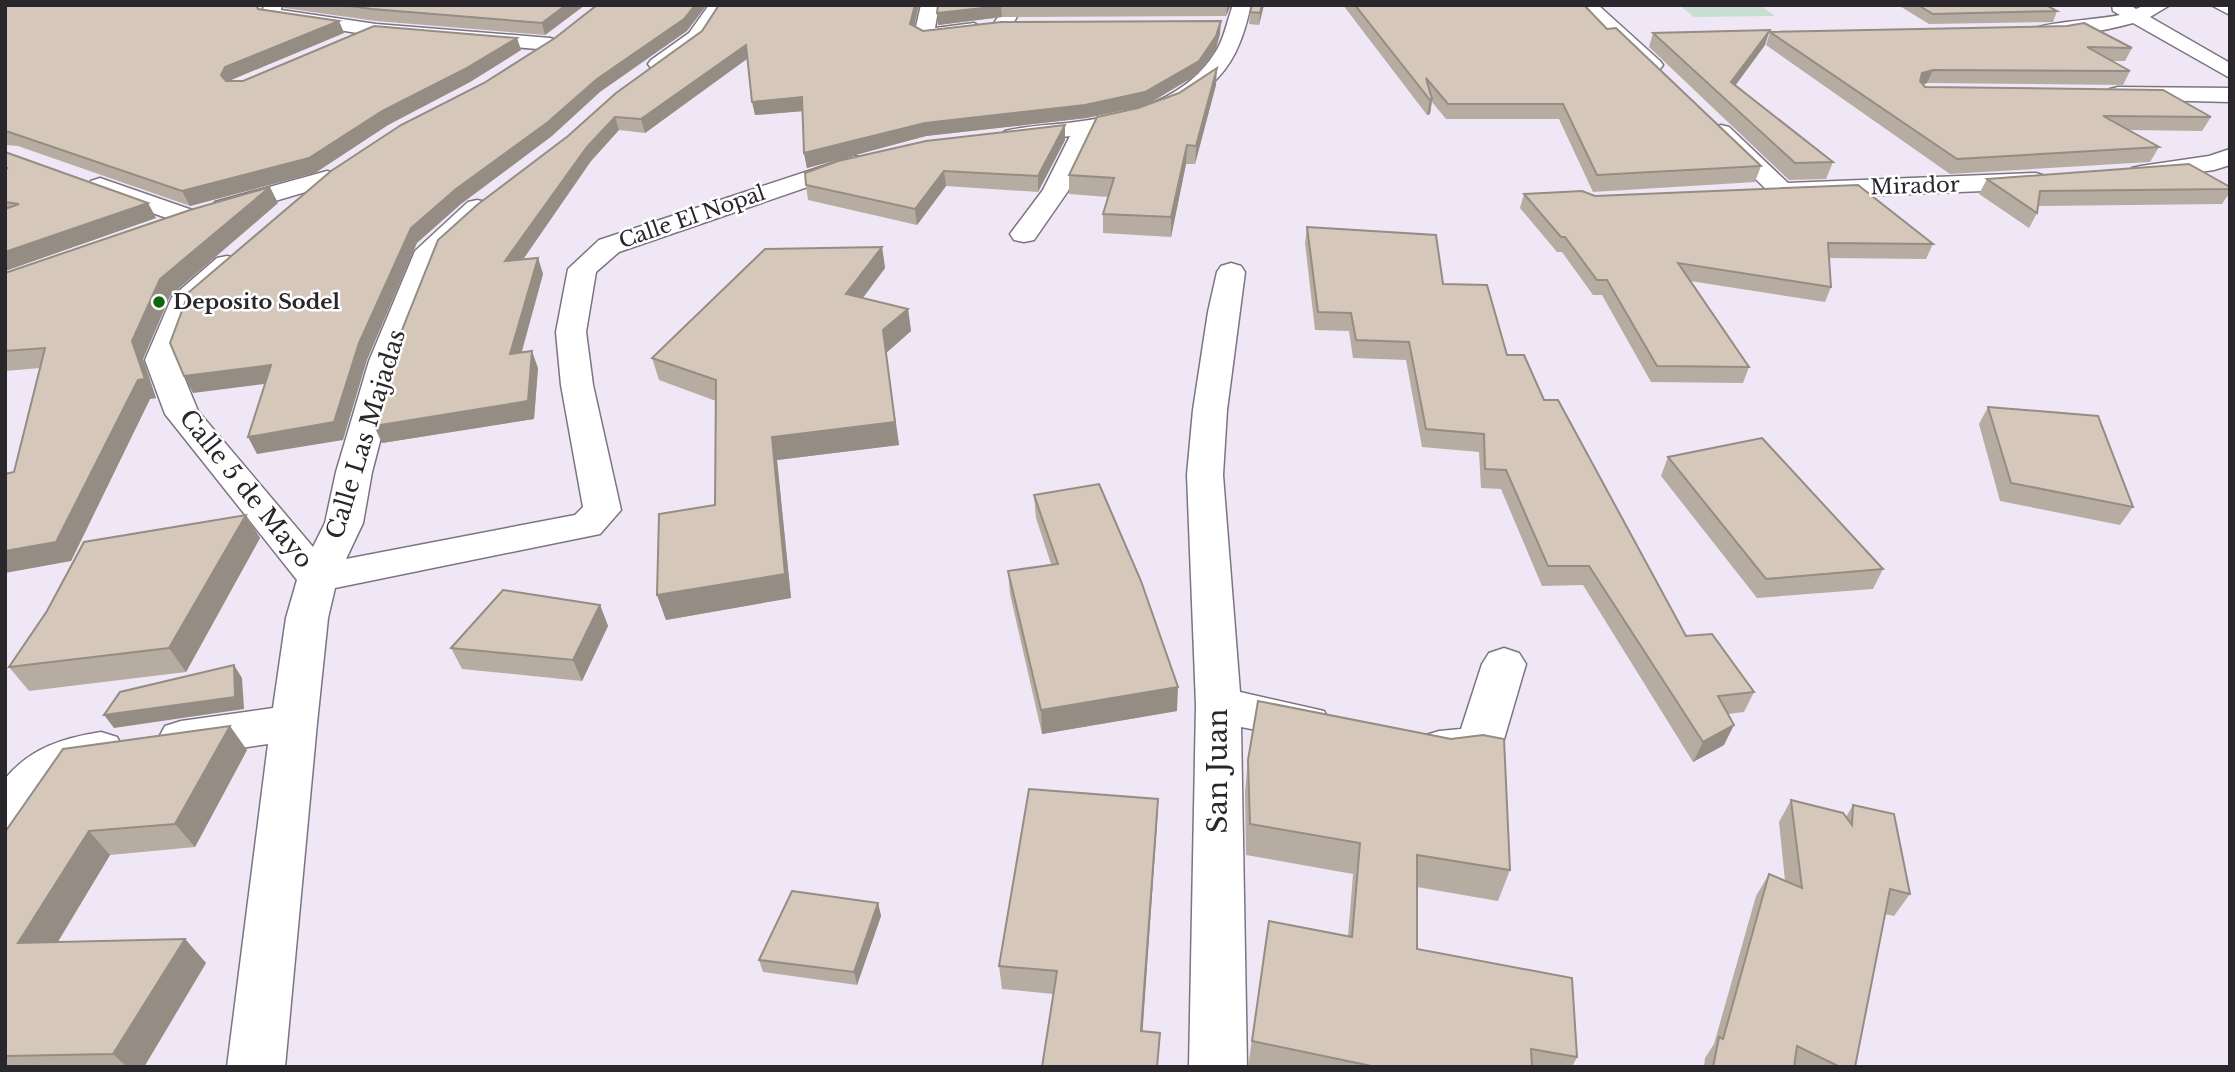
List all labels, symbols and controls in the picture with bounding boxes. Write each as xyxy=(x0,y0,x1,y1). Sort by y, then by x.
street label: Mirador xyxy=(1870,171,1960,201)
street label: Calle El Nopal xyxy=(615,180,769,254)
place label: Deposito Sodel xyxy=(173,289,341,315)
marker: Deposito Sodel xyxy=(151,294,167,310)
street label: Calle Las Majadas xyxy=(320,325,411,542)
street label: Calle 5 de Mayo xyxy=(174,404,319,574)
street label: San Juan xyxy=(1200,709,1235,833)

